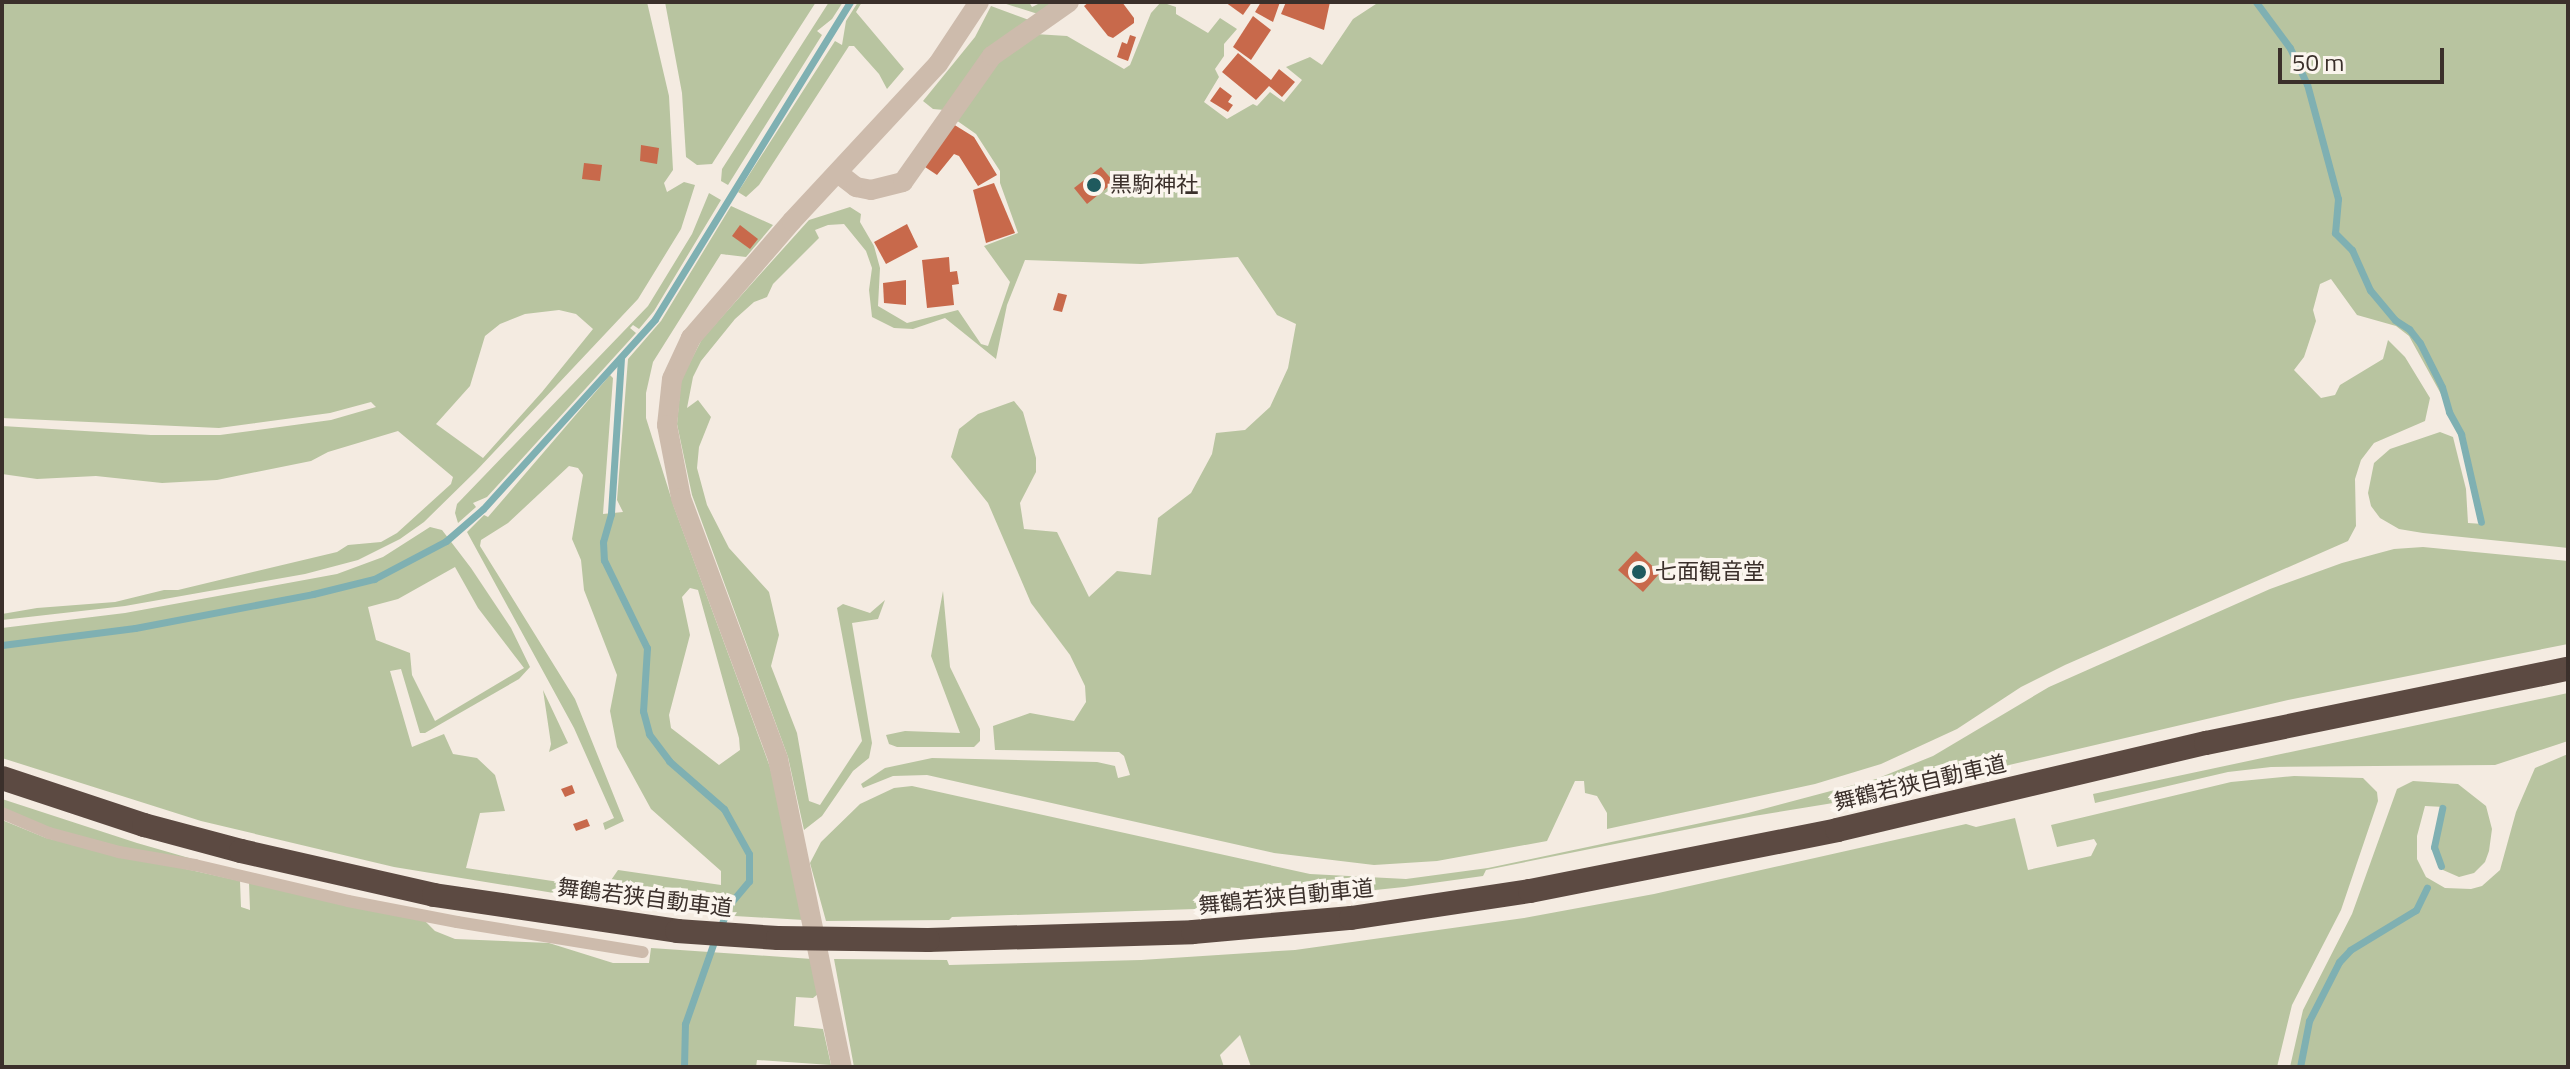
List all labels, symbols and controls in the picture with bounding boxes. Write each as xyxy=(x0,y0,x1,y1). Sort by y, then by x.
scale bar xyxy=(2282,32,2448,82)
text: 50 m xyxy=(2292,44,2344,80)
place label: 黒駒神社 xyxy=(1110,172,1198,198)
marker: 黒駒神社 xyxy=(1085,176,1103,194)
place label: 七面観音堂 xyxy=(1655,559,1765,585)
marker: 七面観音堂 xyxy=(1630,563,1648,581)
street label: 舞鶴若狭自動車道 xyxy=(1831,750,2009,816)
street label: 舞鶴若狭自動車道 xyxy=(556,874,734,922)
street label: 舞鶴若狭自動車道 xyxy=(1197,875,1375,919)

